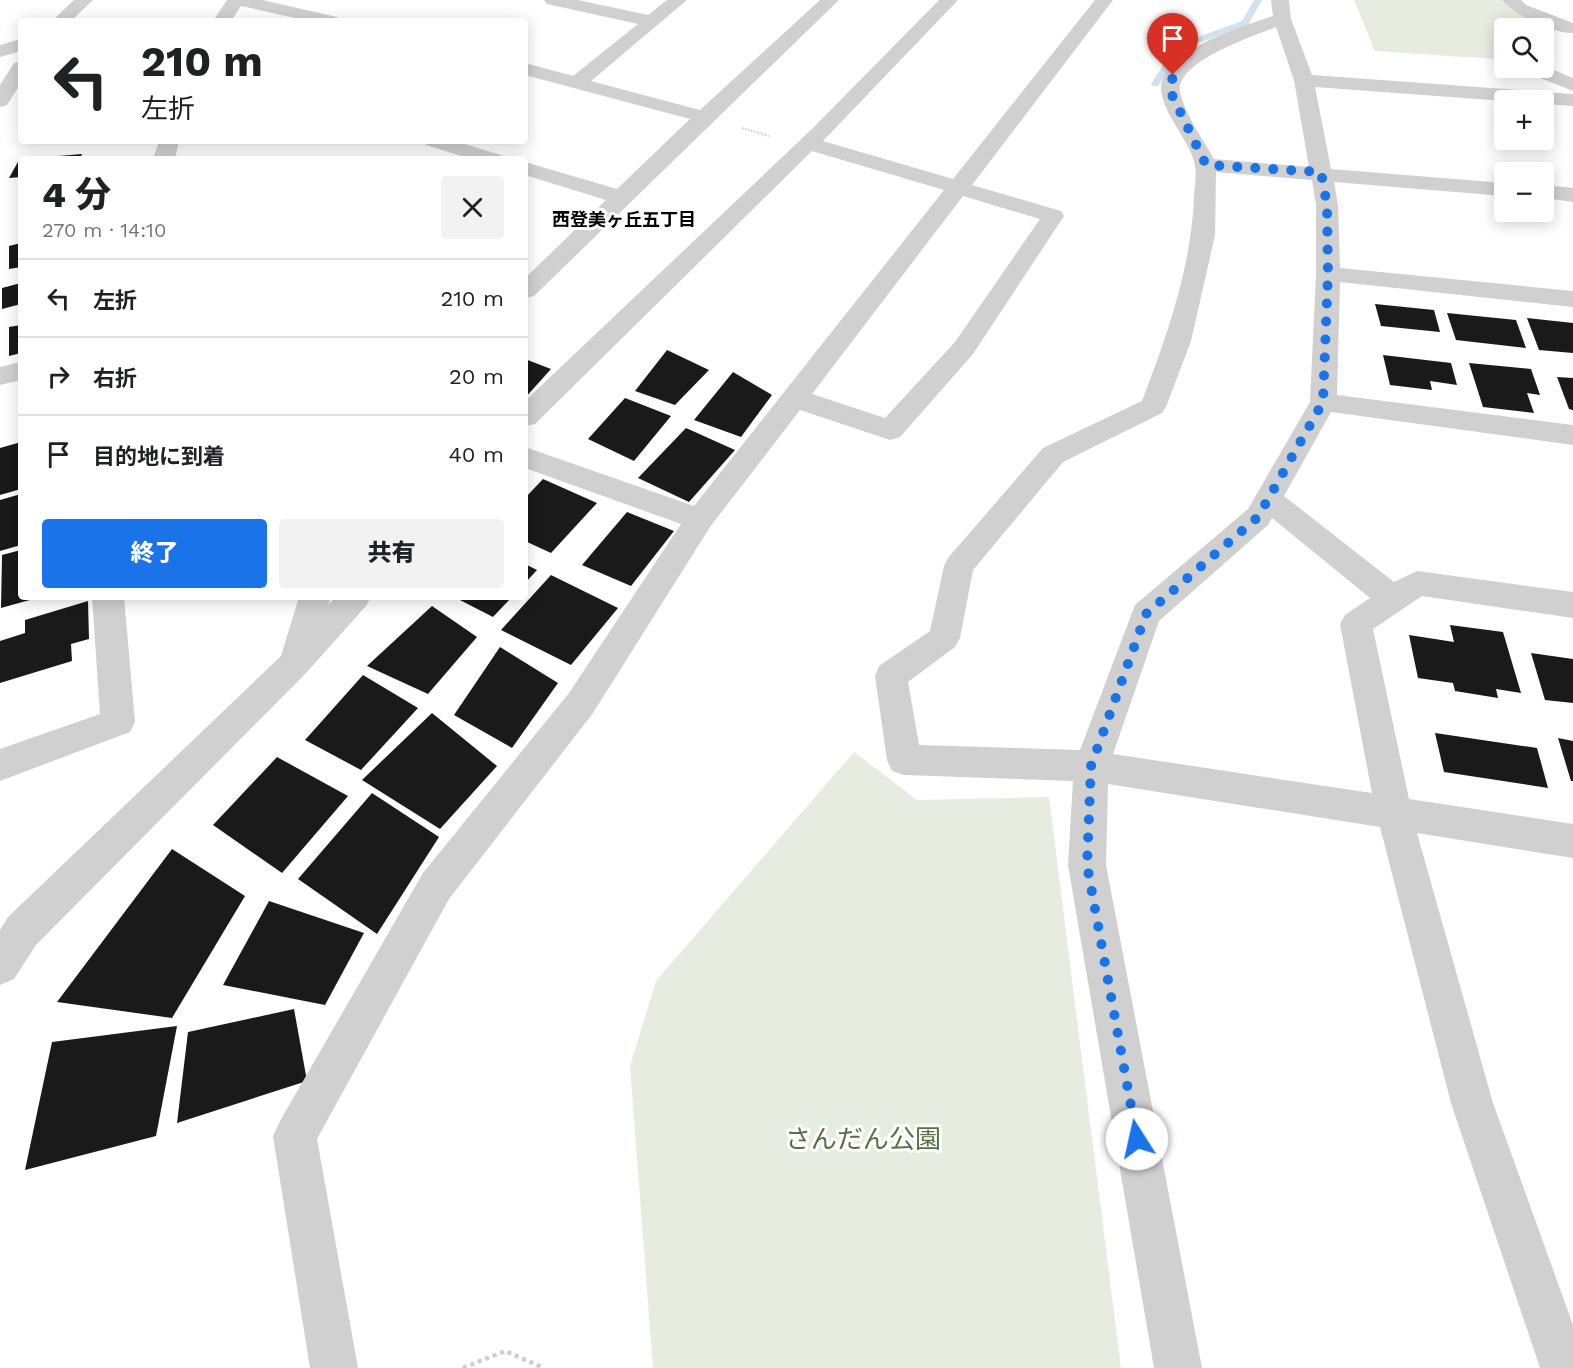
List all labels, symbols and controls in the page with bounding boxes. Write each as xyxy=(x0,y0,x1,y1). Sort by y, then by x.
pin xyxy=(1147,13,1198,75)
map controls xyxy=(1494,18,1554,222)
button: search xyxy=(1494,18,1554,78)
icon: arrive xyxy=(1156,22,1189,55)
text: 210 m xyxy=(141,37,263,86)
icon: left xyxy=(42,42,120,120)
button: + xyxy=(1494,90,1554,150)
text: 左折 xyxy=(141,93,195,125)
button: − xyxy=(1494,162,1554,222)
text: 4 分 xyxy=(42,174,111,216)
button: close xyxy=(441,176,504,239)
district label: 西登美ヶ丘五丁目 xyxy=(552,209,696,230)
text: 270 m · 14:10 xyxy=(42,218,166,242)
icon: left xyxy=(42,282,75,315)
text: 210 m xyxy=(440,286,504,311)
text: 左折 xyxy=(93,288,137,313)
icon: right xyxy=(42,360,75,393)
text: 20 m xyxy=(449,364,504,389)
text: 右折 xyxy=(93,366,137,391)
icon: arrive xyxy=(42,438,75,471)
text: 40 m xyxy=(448,442,504,467)
text: 目的地に到着 xyxy=(93,444,225,469)
button: 終了 xyxy=(42,519,267,588)
button: 共有 xyxy=(279,519,504,588)
position arrow xyxy=(1105,1107,1169,1171)
park label: さんだん公園 xyxy=(785,1124,941,1154)

